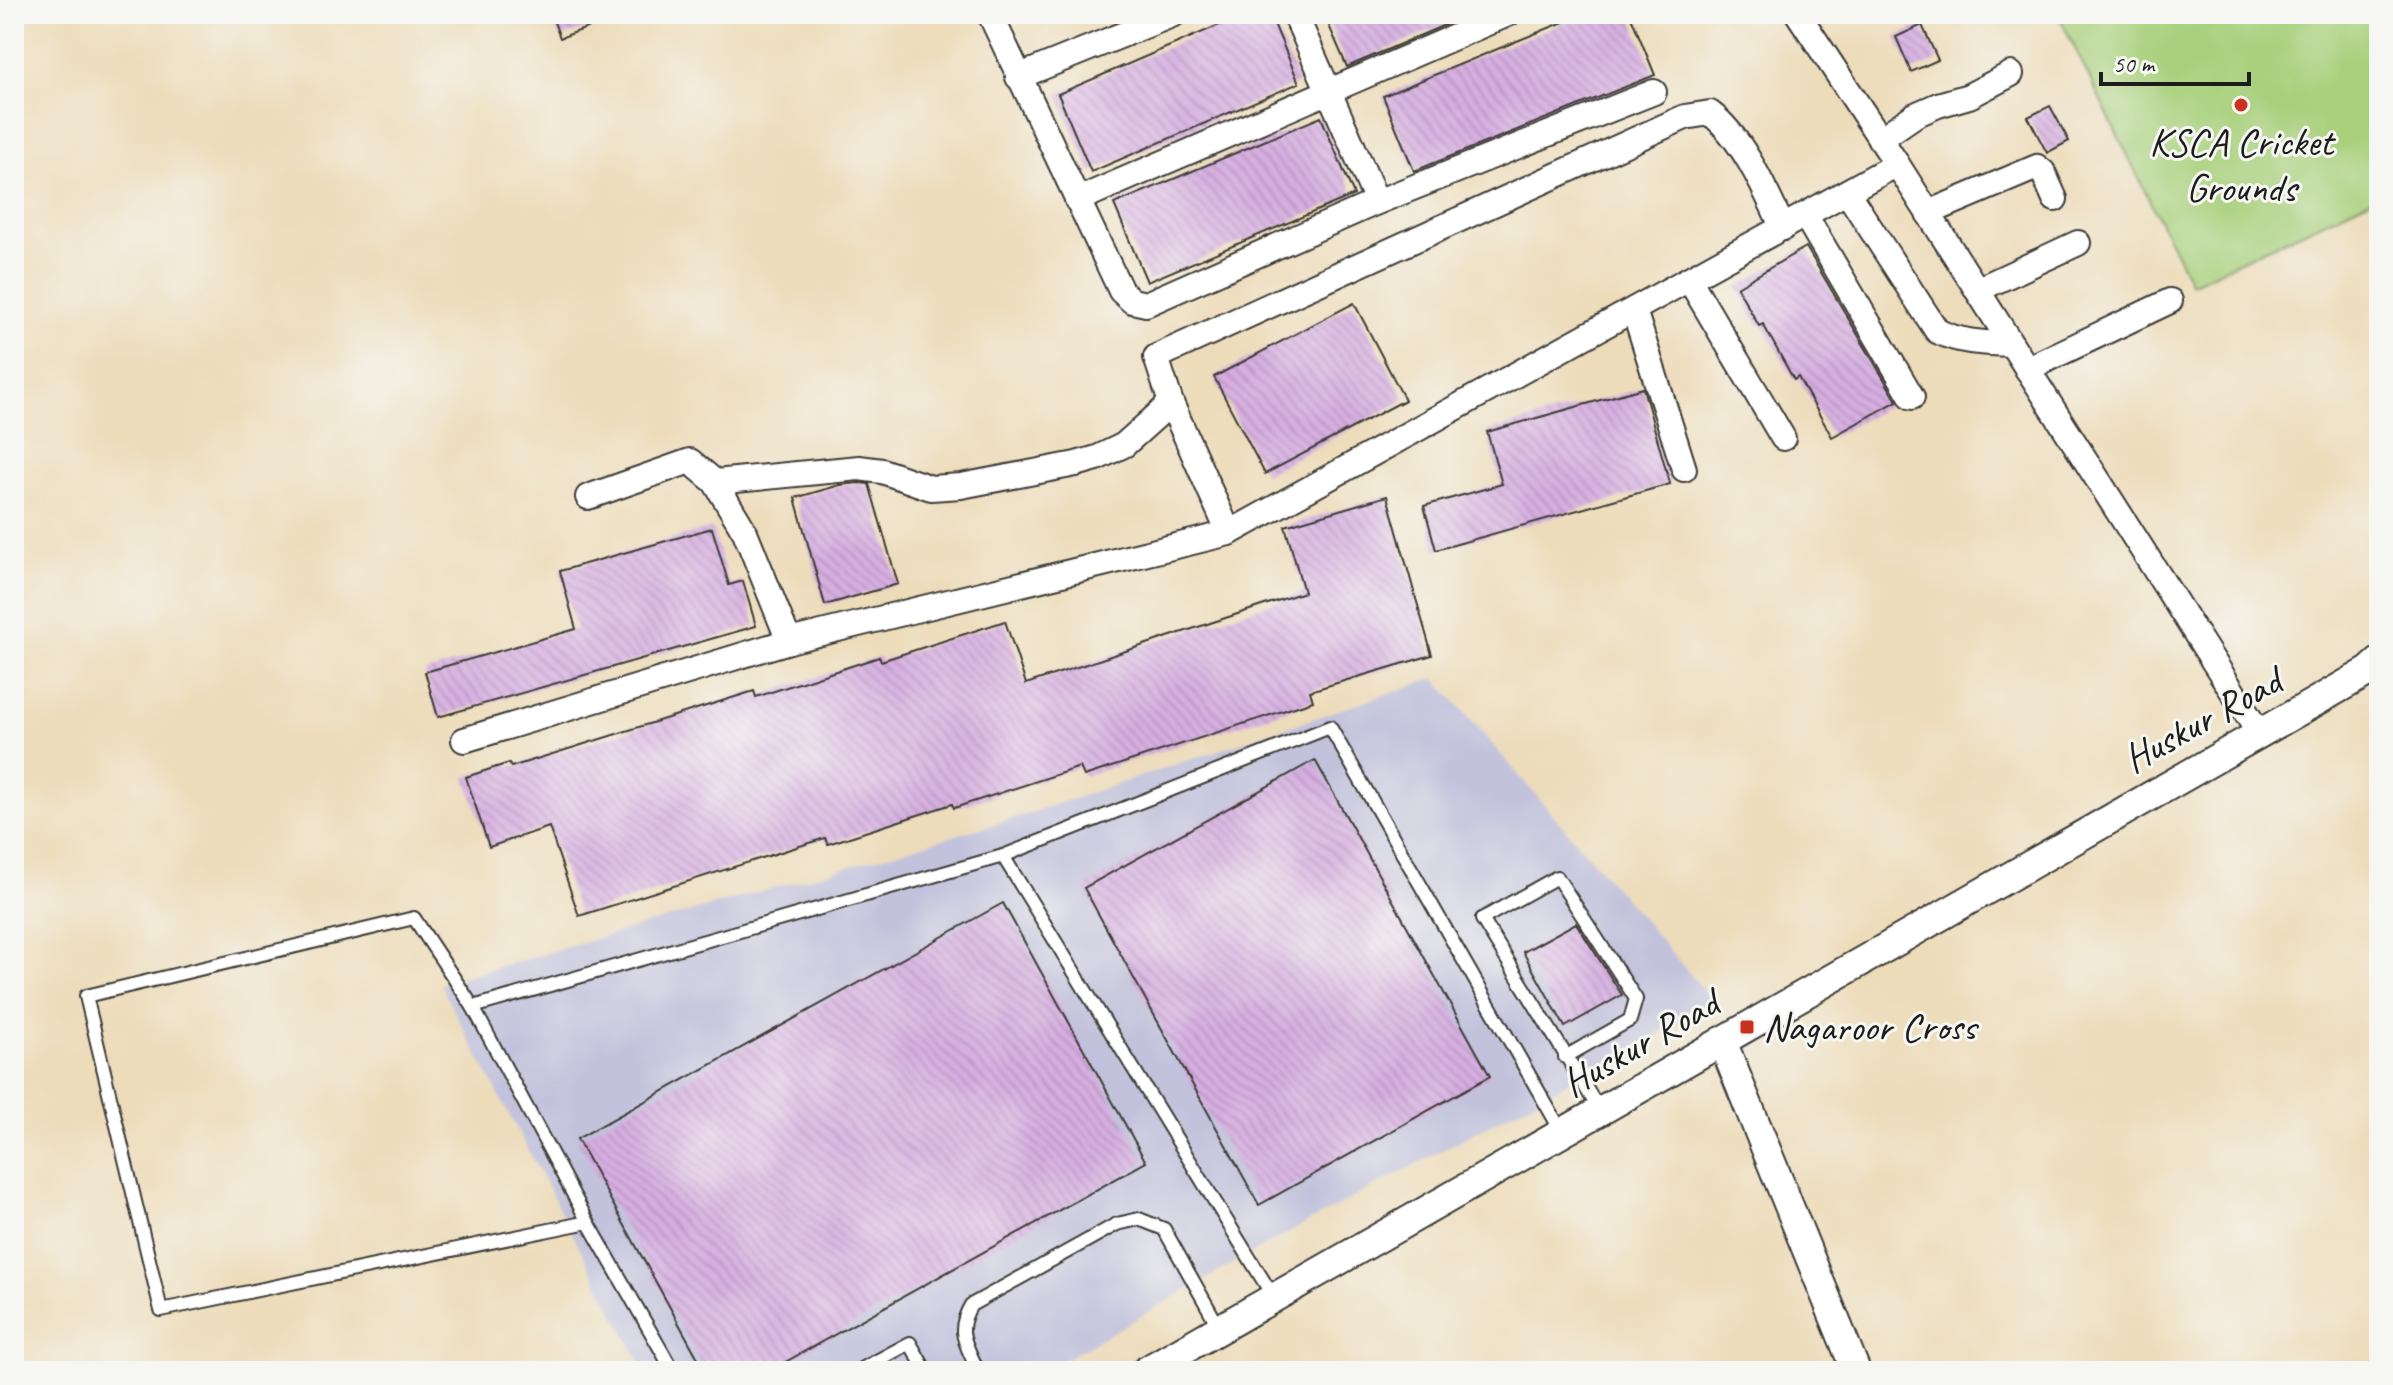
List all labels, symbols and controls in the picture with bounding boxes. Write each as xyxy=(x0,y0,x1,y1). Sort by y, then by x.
scale bar xyxy=(2101,36,2249,86)
text: 50 m xyxy=(2113,49,2156,79)
marker: KSCA Cricket Grounds xyxy=(2232,96,2250,114)
place label: KSCA Cricket Grounds xyxy=(2149,117,2336,213)
street label: Huskur Road xyxy=(2114,653,2295,784)
street label: Huskur Road xyxy=(1553,975,1733,1108)
place label: Nagaroor Cross xyxy=(1763,1002,1979,1052)
marker: Nagaroor Cross xyxy=(1738,1018,1756,1036)

